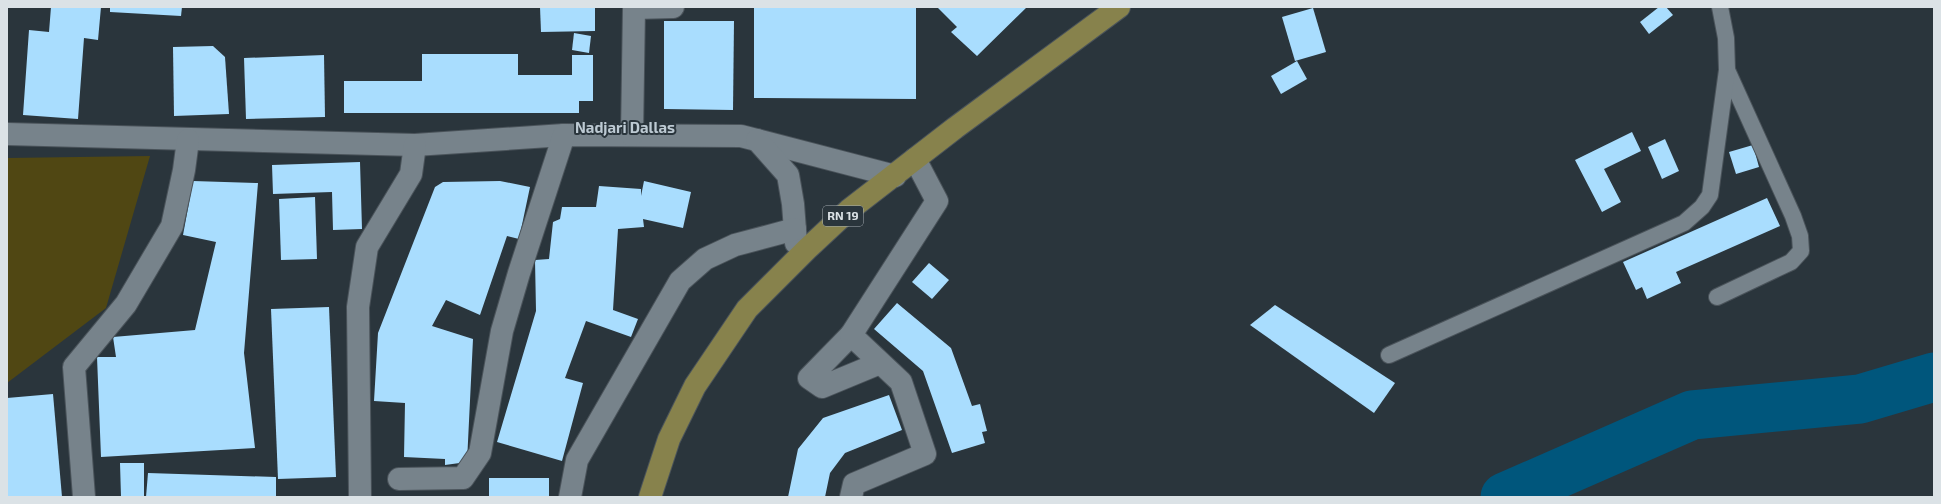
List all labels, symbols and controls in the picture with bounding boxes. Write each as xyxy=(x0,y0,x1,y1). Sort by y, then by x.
district label: Nadjari Dallas xyxy=(575,118,675,136)
road number: RN 19 xyxy=(823,206,863,226)

